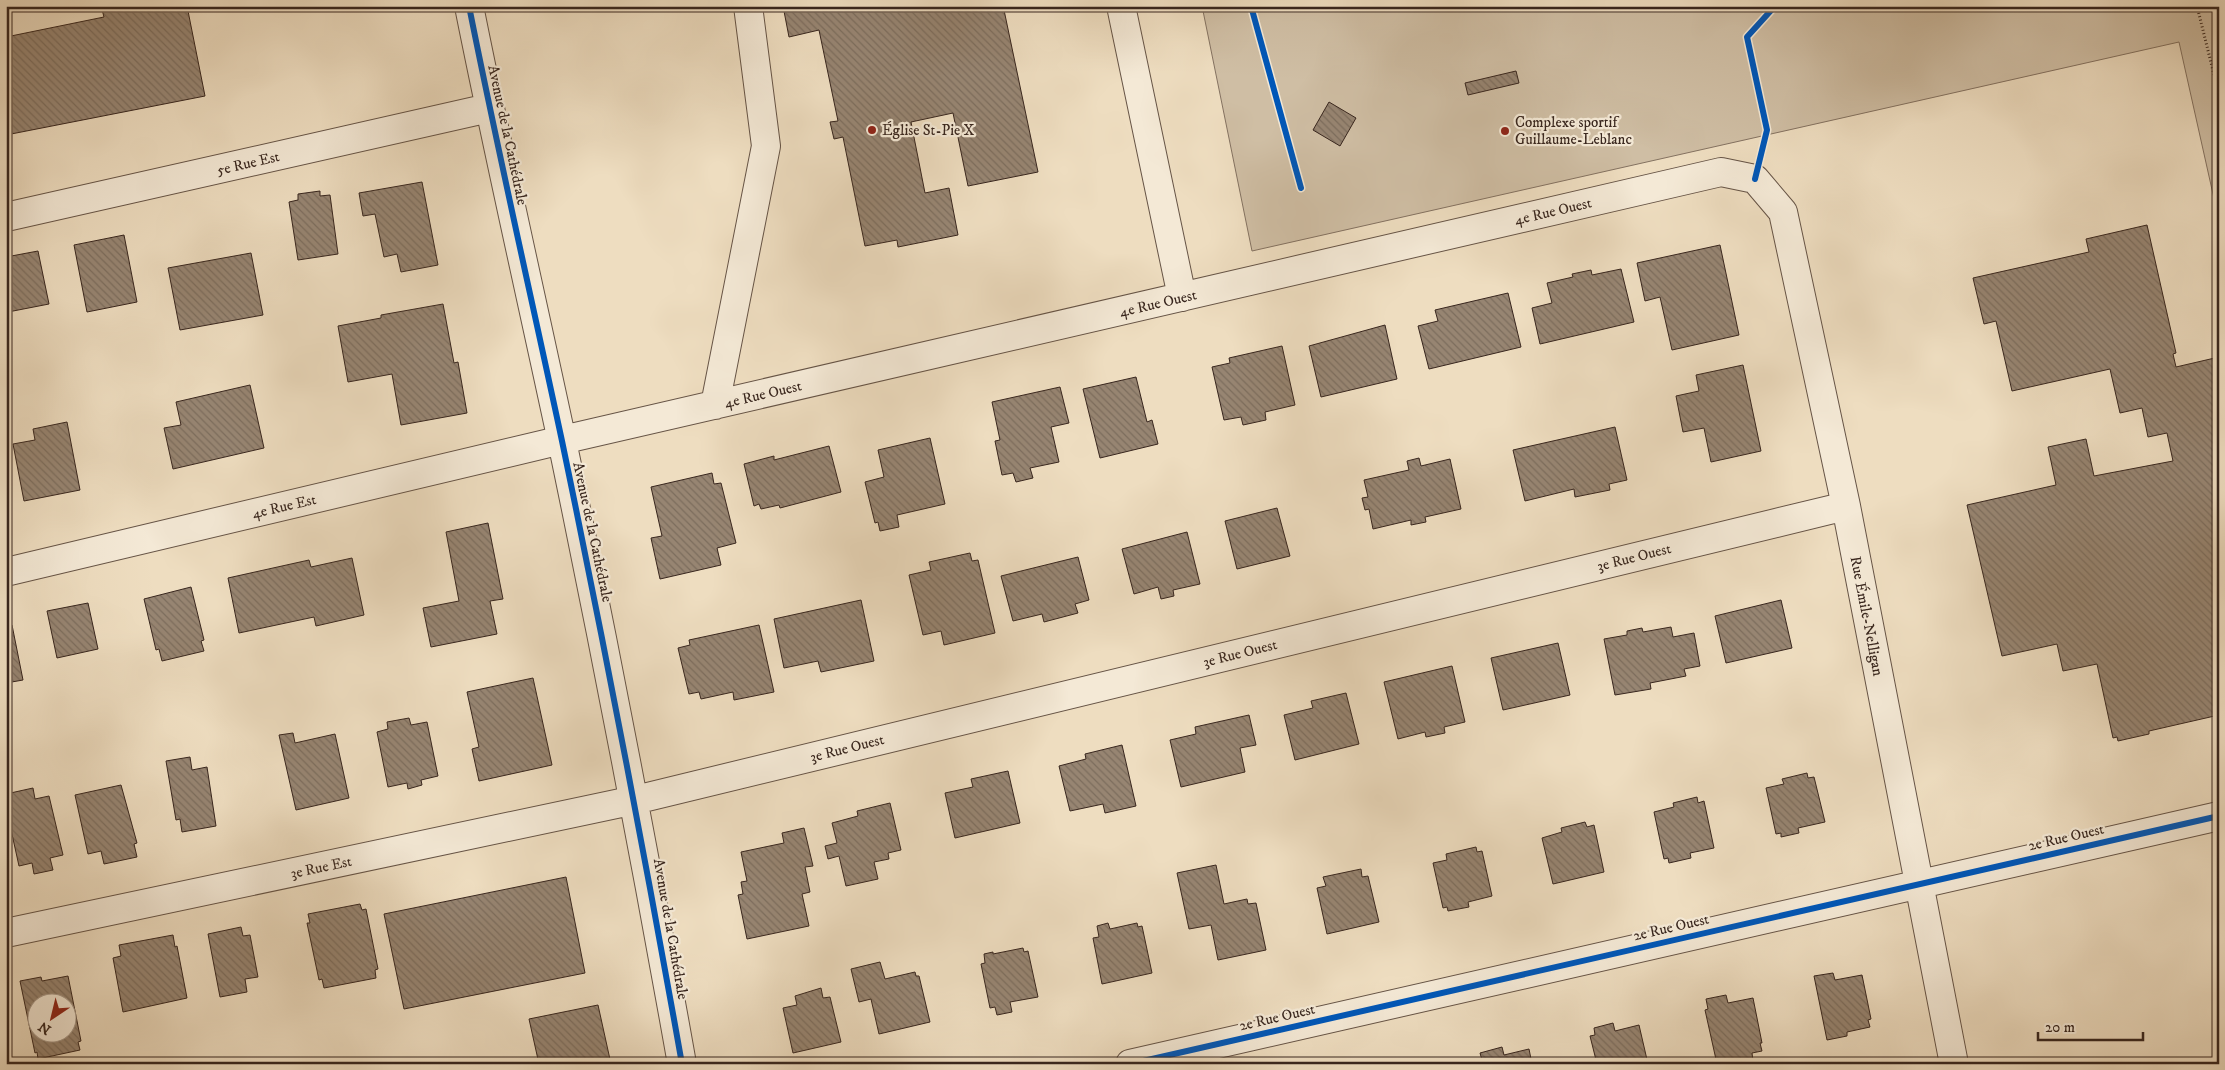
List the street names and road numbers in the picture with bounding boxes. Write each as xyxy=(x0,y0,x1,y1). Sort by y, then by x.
street label: Avenue de la Cathédrale xyxy=(483,63,532,207)
street label: 5e Rue Est xyxy=(215,147,282,180)
street label: 4e Rue Ouest xyxy=(1513,193,1594,230)
street label: 4e Rue Ouest xyxy=(1118,285,1199,322)
street label: 4e Rue Ouest xyxy=(723,376,804,413)
street label: Avenue de la Cathédrale xyxy=(568,460,617,604)
street label: 4e Rue Est xyxy=(250,490,318,523)
street label: 3e Rue Ouest xyxy=(1595,539,1673,576)
street label: Rue Émile-Nelligan xyxy=(1846,555,1887,678)
street label: 3e Rue Ouest xyxy=(1201,635,1279,672)
street label: 3e Rue Ouest xyxy=(808,730,886,767)
street label: 2e Rue Ouest xyxy=(2026,819,2106,855)
street label: 3e Rue Est xyxy=(289,852,354,883)
street label: Avenue de la Cathédrale xyxy=(649,857,692,1001)
street label: 2e Rue Ouest xyxy=(1631,909,1711,945)
street label: 2e Rue Ouest xyxy=(1237,999,1317,1035)

